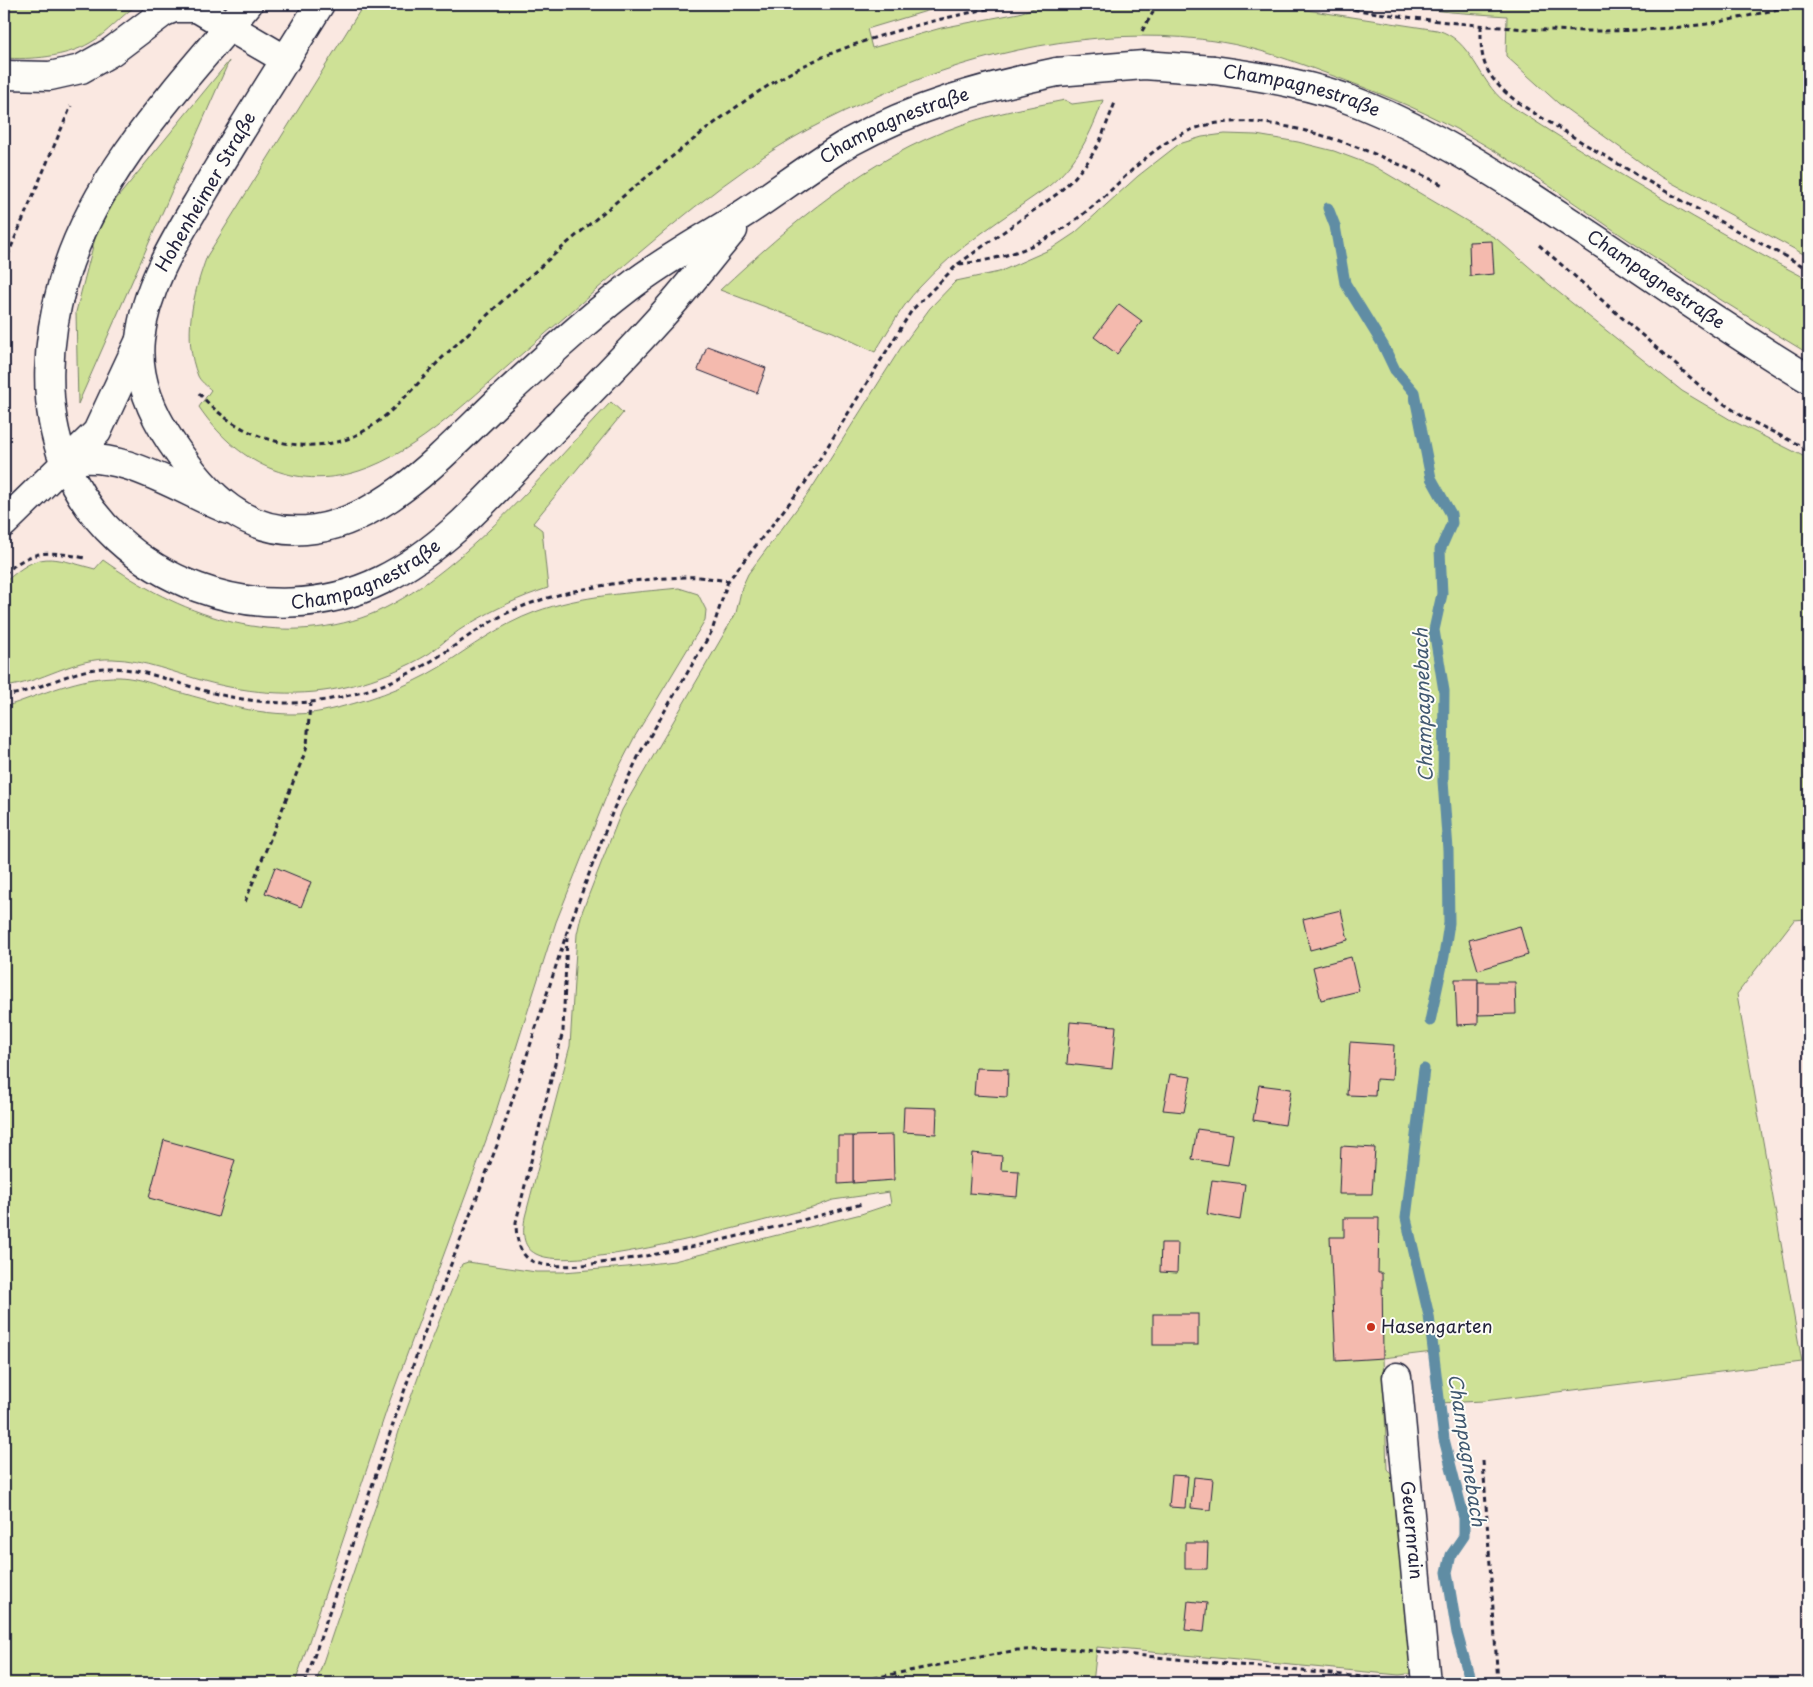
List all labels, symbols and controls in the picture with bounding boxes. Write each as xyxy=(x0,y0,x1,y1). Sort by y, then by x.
street label: Champagnestraße xyxy=(1221,56,1385,123)
street label: Champagnestraße xyxy=(814,79,972,170)
street label: Hohenheimer Straße xyxy=(148,106,262,276)
street label: Champagnestraße xyxy=(1582,222,1731,335)
street label: Champagnestraße xyxy=(290,532,446,615)
water label: Champagnebach xyxy=(1405,627,1439,782)
place label: Hasengarten xyxy=(1381,1312,1492,1339)
marker: Hasengarten xyxy=(1365,1321,1377,1333)
water label: Champagnebach xyxy=(1442,1372,1494,1529)
street label: Geuernrain xyxy=(1395,1479,1431,1581)

